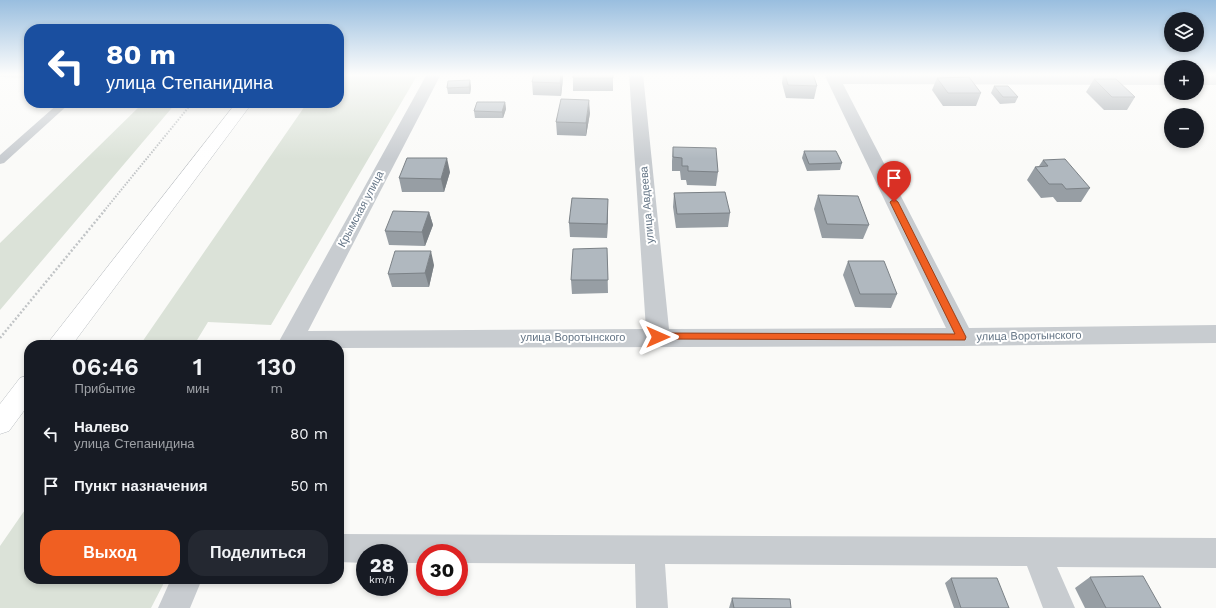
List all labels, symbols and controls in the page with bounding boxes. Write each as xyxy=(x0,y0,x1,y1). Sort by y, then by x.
map controls xyxy=(1164,12,1204,148)
button: layers xyxy=(1164,12,1204,52)
text: 80 m xyxy=(106,38,176,71)
icon: left xyxy=(40,40,92,92)
button: + xyxy=(1164,60,1204,100)
text: улица Степанидина xyxy=(106,72,273,93)
button: − xyxy=(1164,108,1204,148)
pin xyxy=(877,161,911,202)
street label: улица Авдеева xyxy=(637,165,657,244)
icon: arrive xyxy=(883,167,905,189)
street label: Крымская улица xyxy=(335,168,387,249)
position arrow xyxy=(637,316,679,358)
street label: улица Воротынского xyxy=(976,329,1082,343)
street label: улица Воротынского xyxy=(521,331,625,344)
text: 06:46 xyxy=(72,353,139,381)
text: 1 xyxy=(193,353,203,381)
text: 130 xyxy=(257,353,296,381)
text: Прибытие xyxy=(75,381,136,396)
text: мин xyxy=(186,381,210,396)
text: m xyxy=(271,381,283,396)
text: Налево xyxy=(74,418,129,436)
icon: left xyxy=(40,423,62,445)
text: 80 m xyxy=(290,425,328,443)
text: улица Степанидина xyxy=(74,436,195,451)
icon: arrive xyxy=(40,475,62,497)
text: Пункт назначения xyxy=(74,477,207,495)
text: 50 m xyxy=(291,477,328,495)
button: Выход xyxy=(40,530,180,576)
button: Поделиться xyxy=(188,530,328,576)
speed limit sign: 30 xyxy=(416,544,468,596)
text: 28 xyxy=(370,553,394,577)
text: km/h xyxy=(369,574,395,585)

